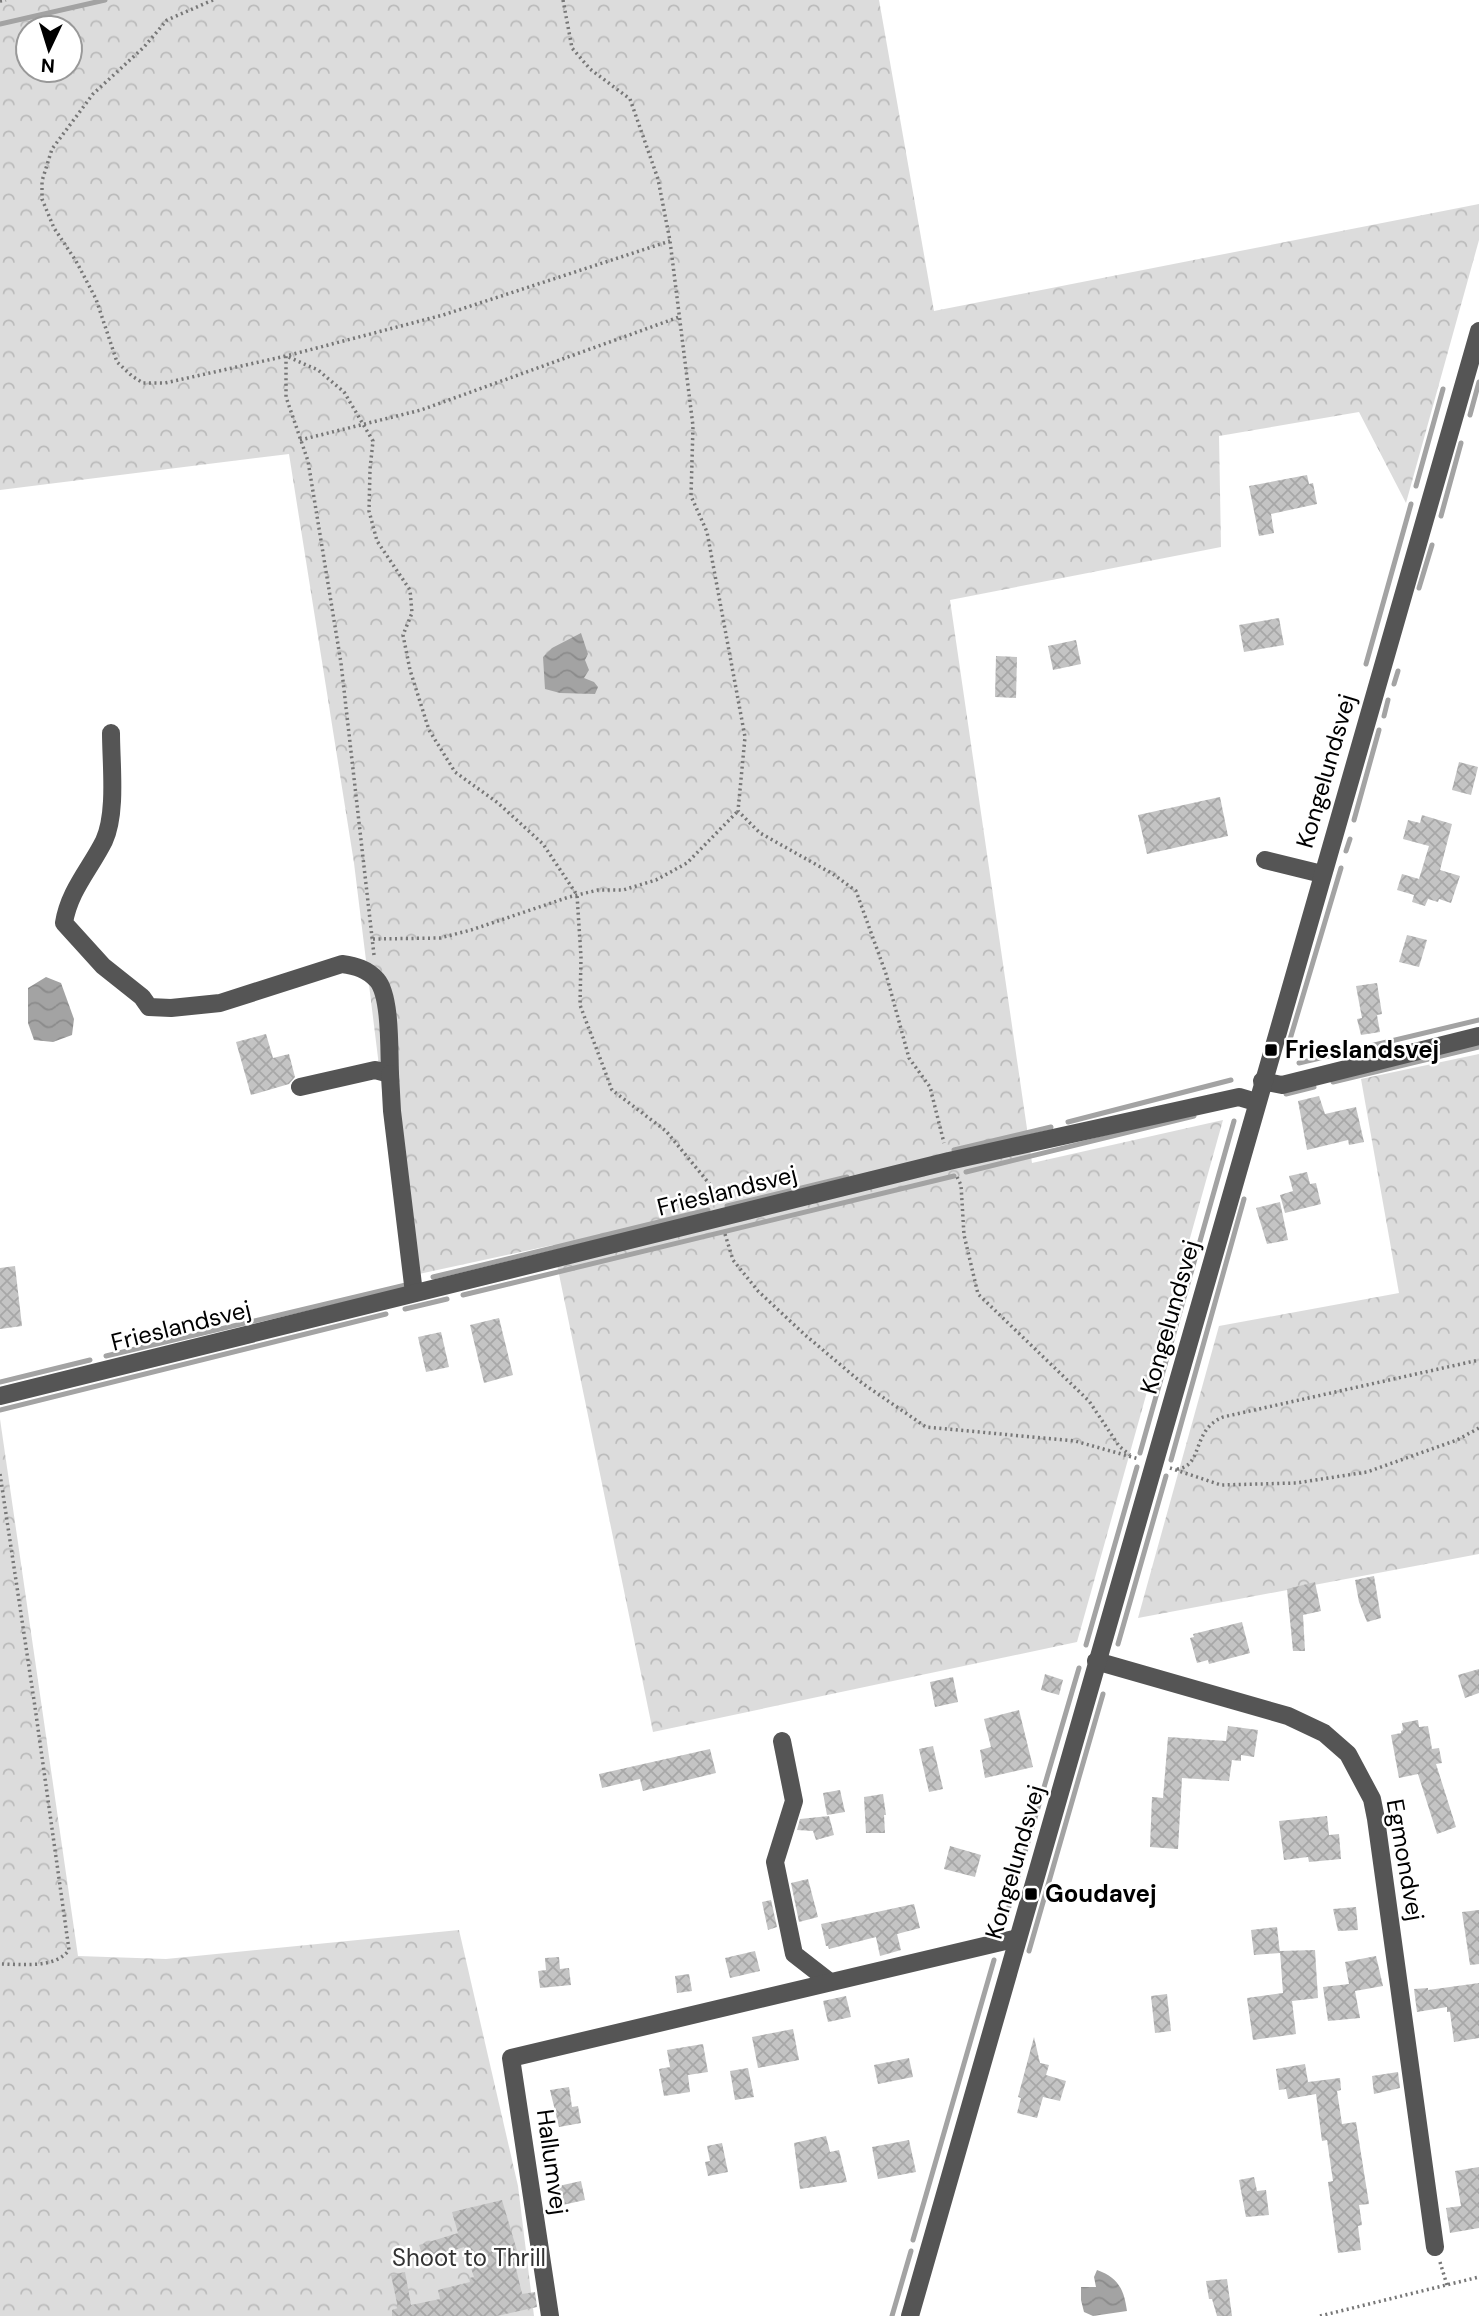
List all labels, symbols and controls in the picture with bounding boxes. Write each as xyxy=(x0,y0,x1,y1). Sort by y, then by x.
north arrow xyxy=(14,14,84,84)
text: N xyxy=(40,53,56,78)
street label: Kongelundsvej xyxy=(1289,690,1362,851)
place label: Frieslandsvej xyxy=(1285,1034,1439,1065)
marker: Frieslandsvej xyxy=(1263,1042,1279,1058)
street label: Frieslandsvej xyxy=(654,1158,800,1223)
street label: Kongelundsvej xyxy=(1133,1236,1206,1397)
street label: Frieslandsvej xyxy=(108,1293,254,1358)
street label: Kongelundsvej xyxy=(978,1781,1051,1942)
street label: Egmondvej xyxy=(1380,1797,1431,1923)
place label: Goudavej xyxy=(1045,1878,1157,1909)
marker: Goudavej xyxy=(1023,1886,1039,1902)
street label: Hallumvej xyxy=(530,2107,575,2217)
park label: Shoot to Thrill xyxy=(392,2242,546,2273)

